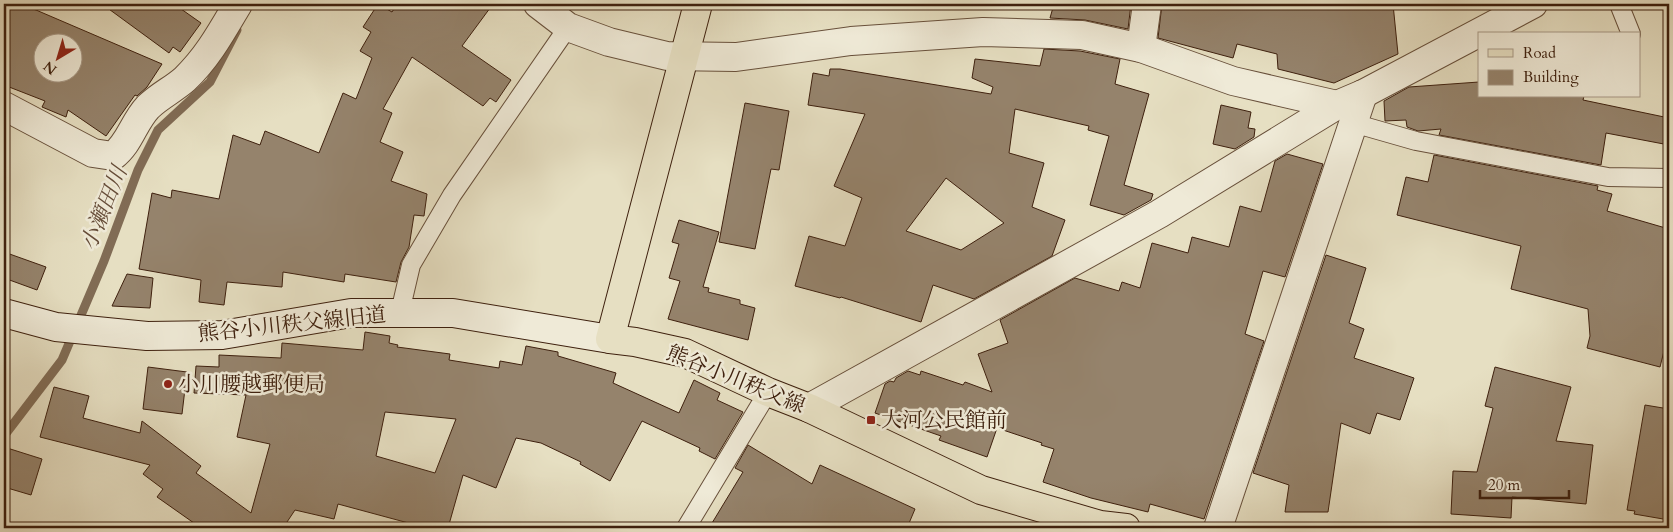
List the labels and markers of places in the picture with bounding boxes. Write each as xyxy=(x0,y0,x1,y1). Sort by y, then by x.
place label: 小川腰越郵便局 xyxy=(178,370,325,399)
marker: 小川腰越郵便局 xyxy=(162,378,174,390)
place label: 大河公民館前 xyxy=(881,406,1007,435)
marker: 大河公民館前 xyxy=(865,414,877,426)

